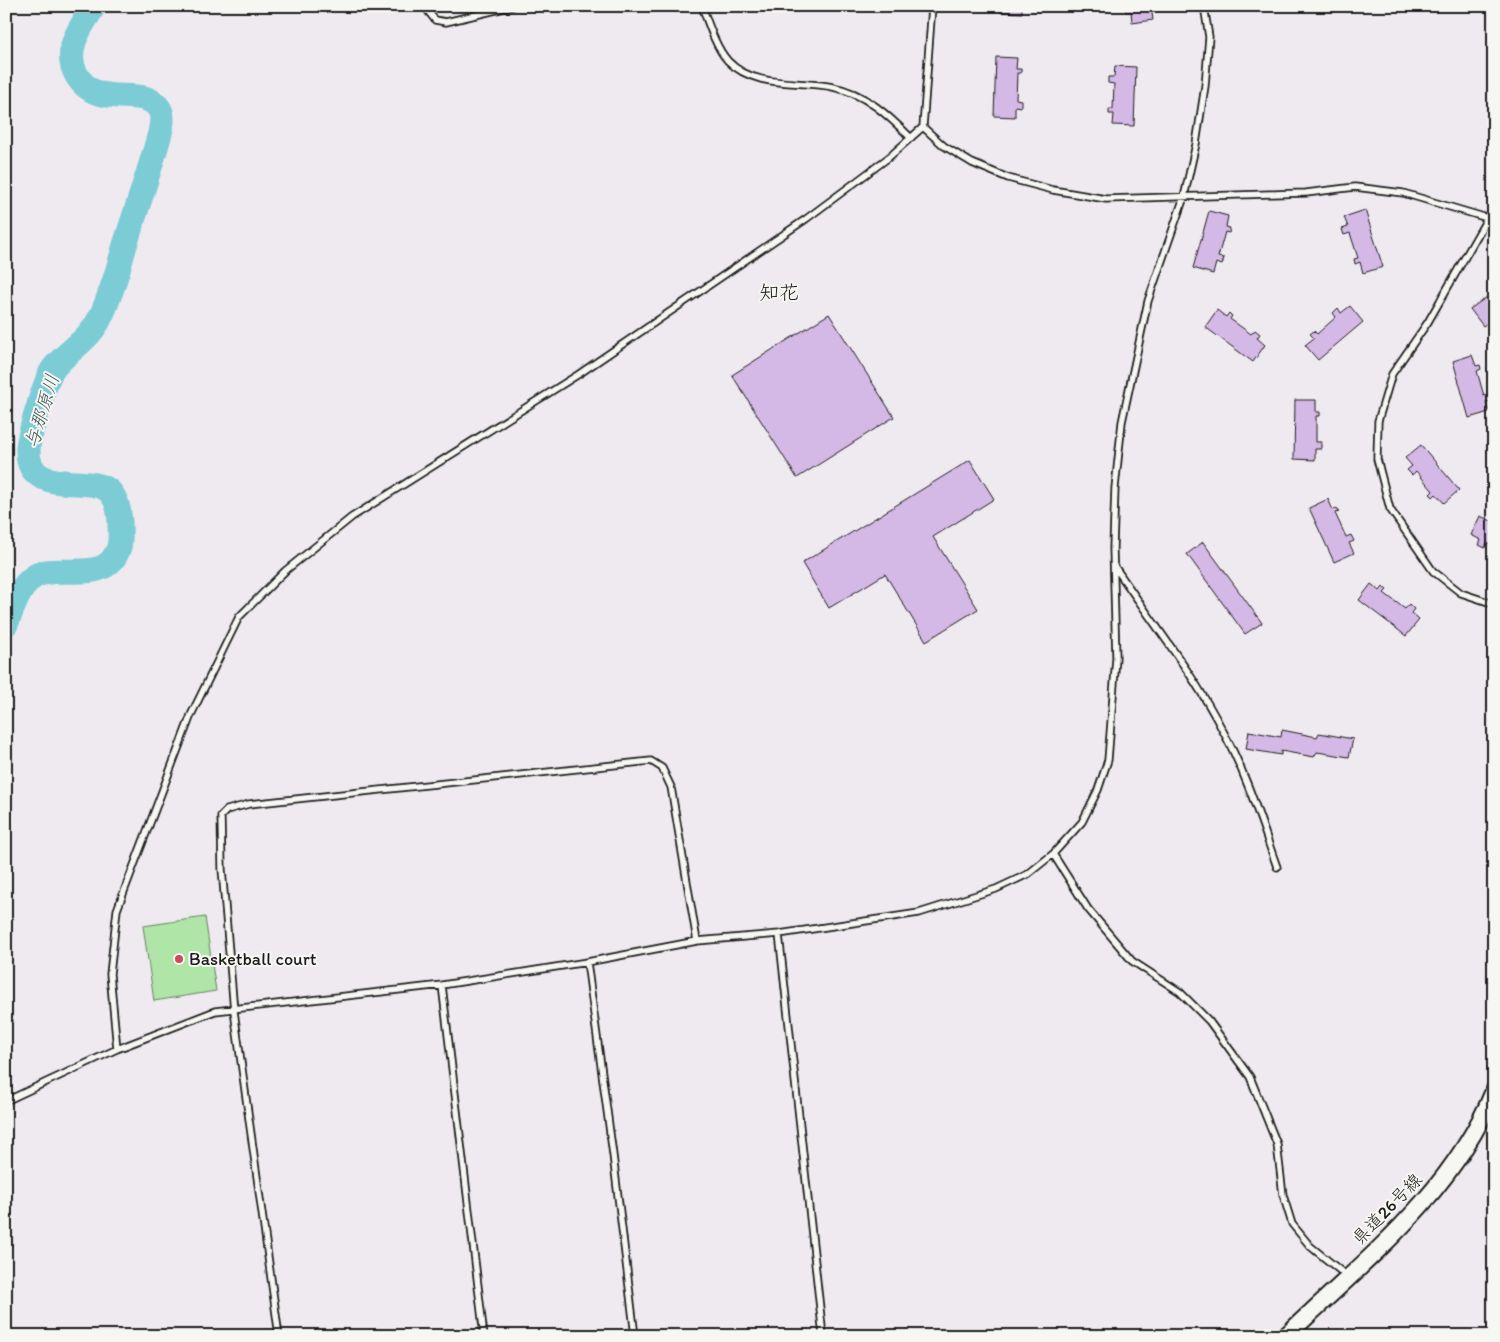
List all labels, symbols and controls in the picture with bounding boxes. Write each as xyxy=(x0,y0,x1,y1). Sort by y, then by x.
district label: 知花 xyxy=(759,280,799,304)
water label: 与那原川 xyxy=(20,371,64,451)
place label: Basketball court xyxy=(189,948,317,970)
marker: Basketball court xyxy=(173,953,185,965)
street label: 県道26号線 xyxy=(1347,1169,1427,1249)

